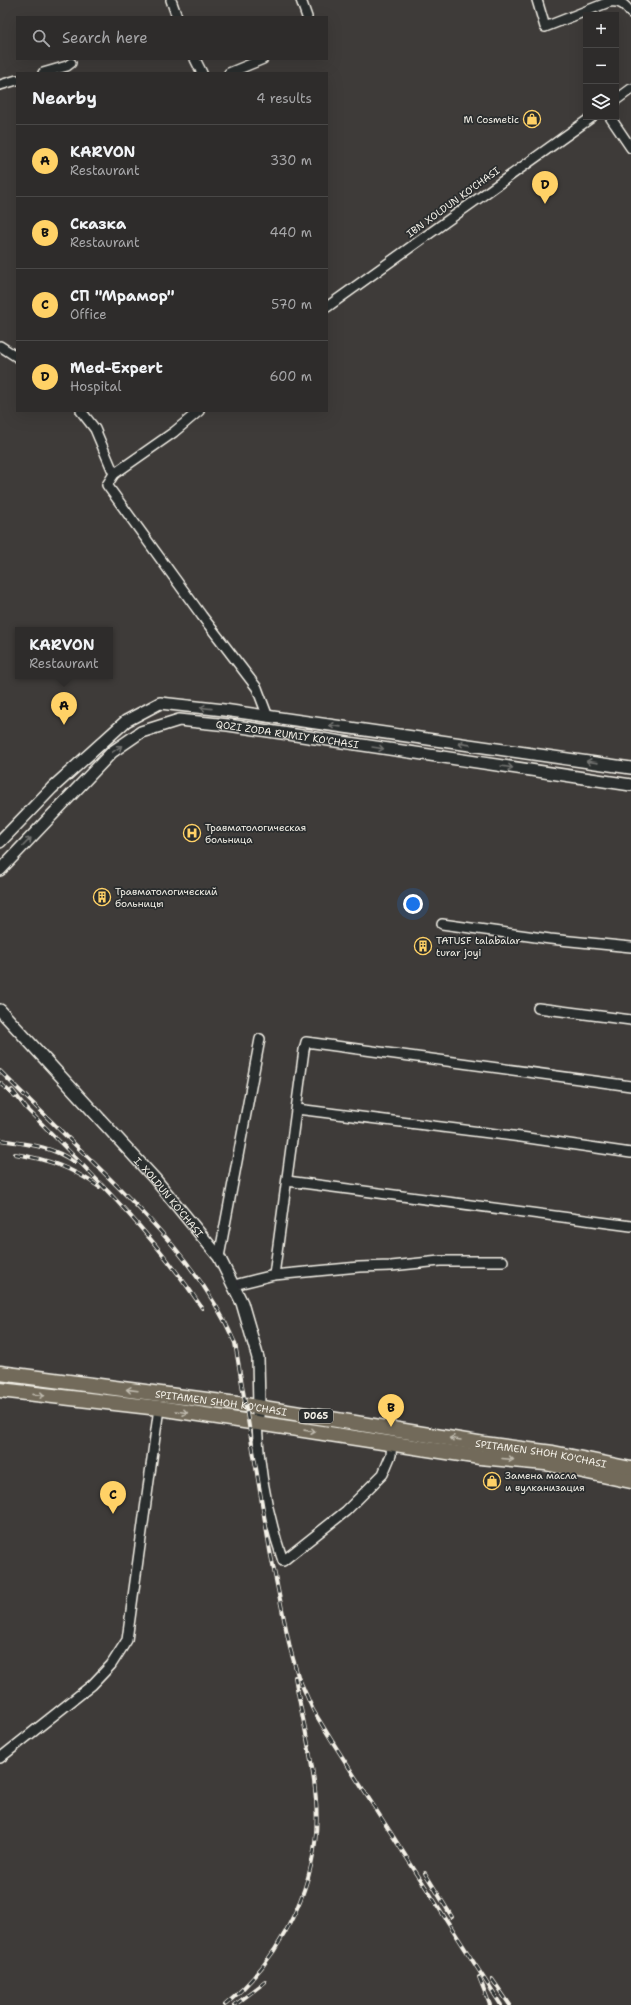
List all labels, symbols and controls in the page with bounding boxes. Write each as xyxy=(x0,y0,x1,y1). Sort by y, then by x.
map controls xyxy=(583,12,619,120)
button: + xyxy=(583,12,619,48)
search box xyxy=(16,16,328,60)
icon: search xyxy=(30,27,52,49)
text: Search here xyxy=(62,28,148,48)
button: − xyxy=(583,48,619,84)
button: layers xyxy=(583,84,619,120)
text: Nearby xyxy=(32,87,97,109)
text: 4 results xyxy=(256,90,312,107)
shop icon: M Cosmetic xyxy=(522,109,542,129)
place label: M Cosmetic xyxy=(463,113,519,126)
text: KARVON xyxy=(70,142,135,162)
text: A xyxy=(40,152,50,169)
text: 330 m xyxy=(270,152,312,169)
text: Restaurant xyxy=(70,162,140,179)
street label: IBN XOLDUN KO'CHASI xyxy=(404,164,503,240)
pin: D xyxy=(532,171,558,204)
text: Сказка xyxy=(70,214,126,234)
text: B xyxy=(41,224,49,241)
text: 440 m xyxy=(270,224,312,241)
text: Restaurant xyxy=(70,234,140,251)
text: СП "Мрамор" xyxy=(70,286,175,306)
text: C xyxy=(41,296,49,313)
text: 570 m xyxy=(271,296,312,313)
text: Office xyxy=(70,306,107,323)
text: Med-Expert xyxy=(70,358,163,378)
text: D xyxy=(40,368,50,385)
text: 600 m xyxy=(269,368,312,385)
text: Hospital xyxy=(70,378,121,395)
popup xyxy=(15,627,113,679)
text: KARVON xyxy=(29,635,95,655)
text: Restaurant xyxy=(29,655,99,672)
pin: A xyxy=(51,692,77,725)
one-way arrow xyxy=(200,704,213,712)
street label: QOZI ZODA RUMIY KO'CHASI xyxy=(215,717,360,751)
one-way arrow xyxy=(329,722,342,730)
one-way arrow xyxy=(458,740,471,748)
one-way arrow xyxy=(371,744,384,752)
one-way arrow xyxy=(112,745,123,753)
one-way arrow xyxy=(586,758,599,766)
one-way arrow xyxy=(500,763,513,771)
place label: Травматологическая больница xyxy=(205,821,306,846)
hospital icon: Травматологическая больница xyxy=(182,823,202,843)
one-way arrow xyxy=(22,837,32,847)
place label: Травматологический больницы xyxy=(115,885,218,910)
building icon: Травматологический больницы xyxy=(92,887,112,907)
your location xyxy=(403,894,423,914)
place label: TATUSF talabalar turar joyi xyxy=(436,934,520,959)
building icon: TATUSF talabalar turar joyi xyxy=(413,936,433,956)
street label: I. XOLDUN KO'CHASI xyxy=(131,1154,207,1240)
one-way arrow xyxy=(126,1386,139,1394)
street label: SPITAMEN SHOH KO'CHASI xyxy=(154,1387,288,1418)
one-way arrow xyxy=(32,1391,45,1398)
pin: B xyxy=(378,1394,404,1427)
one-way arrow xyxy=(175,1408,188,1416)
road number: D065 xyxy=(299,1409,333,1423)
one-way arrow xyxy=(303,1427,316,1435)
one-way arrow xyxy=(449,1435,462,1443)
street label: SPITAMEN SHOH KO'CHASI xyxy=(474,1436,608,1470)
one-way arrow xyxy=(501,1456,514,1463)
place label: Замена масла и вулканизация xyxy=(505,1469,585,1494)
shop icon: Замена масла и вулканизация xyxy=(482,1471,502,1491)
pin: C xyxy=(100,1481,126,1514)

